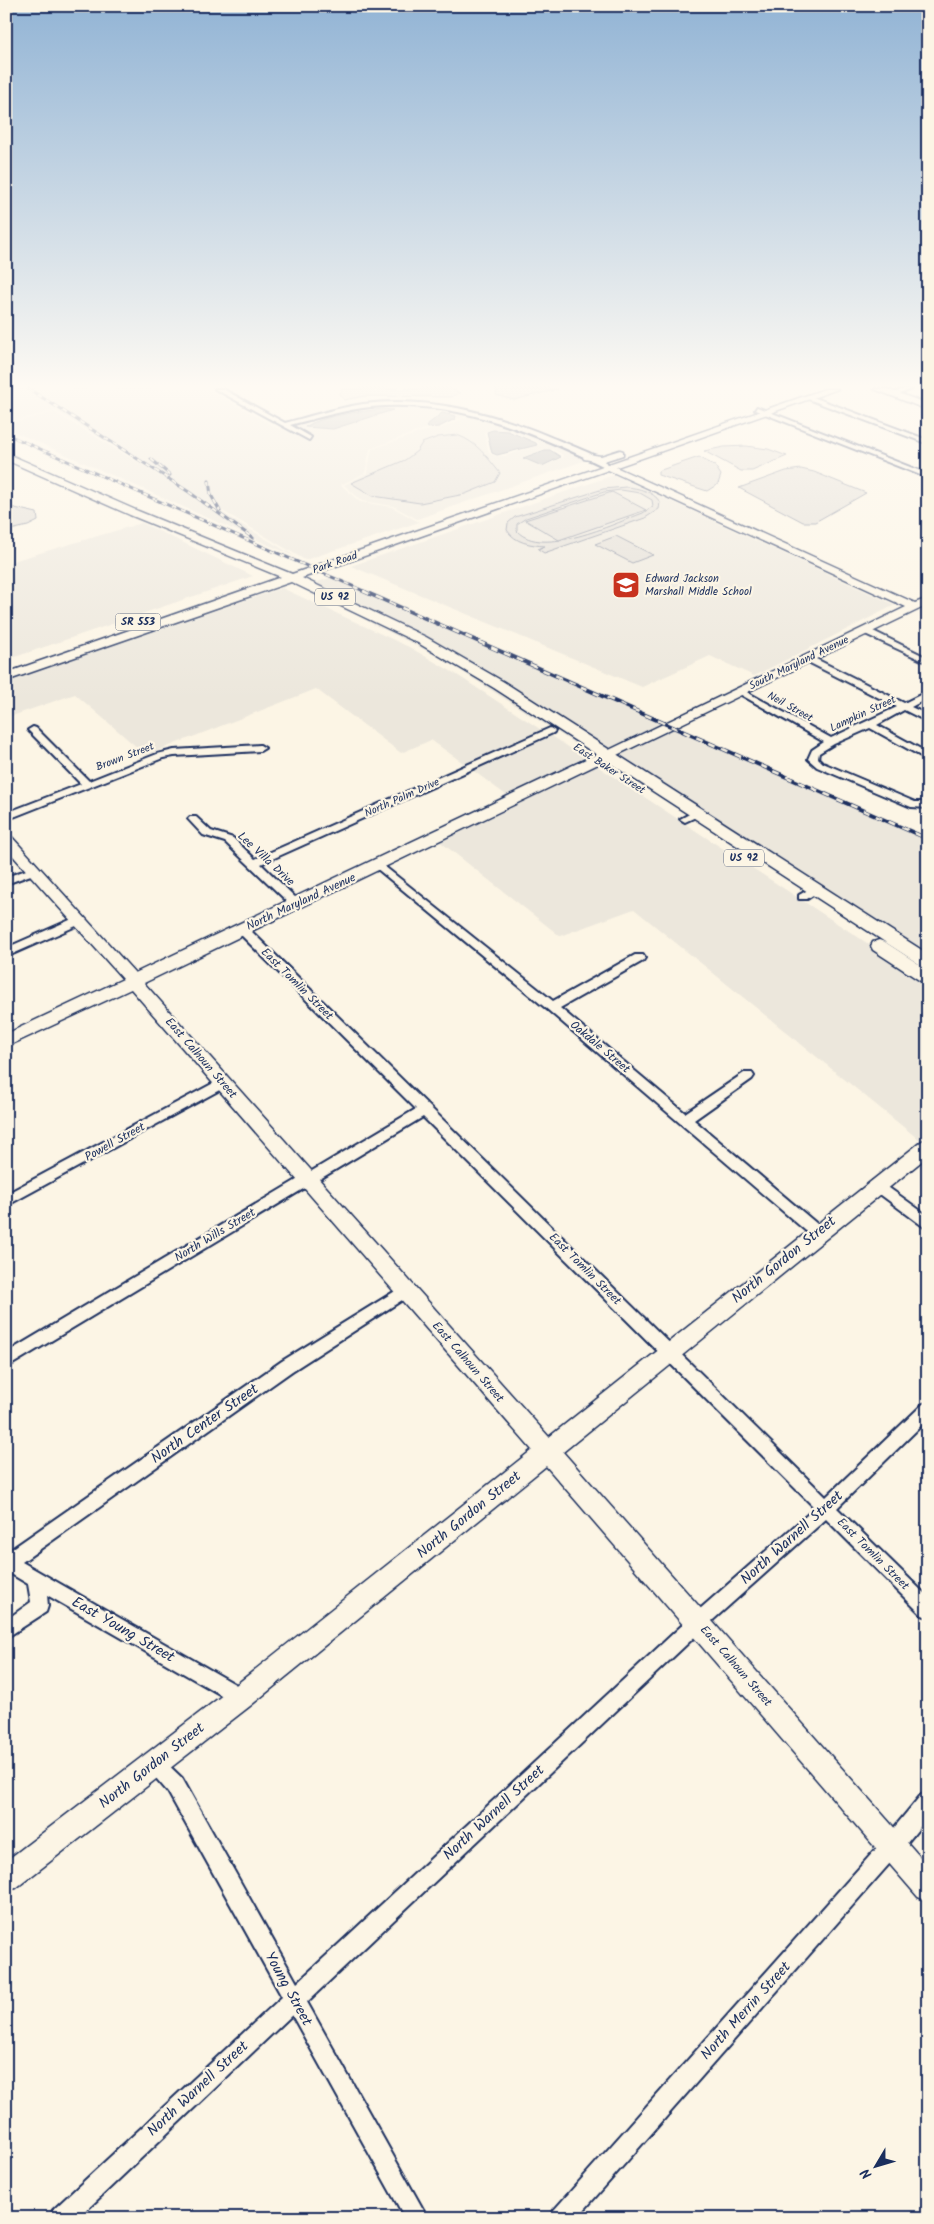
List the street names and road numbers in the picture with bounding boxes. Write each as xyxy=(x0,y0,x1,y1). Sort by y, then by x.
street label: Park Road xyxy=(310,547,360,579)
road number: US 92 xyxy=(315,588,355,606)
road number: SR 553 xyxy=(116,614,160,630)
street label: South Maryland Avenue xyxy=(746,631,852,695)
street label: Neil Street xyxy=(764,687,817,727)
street label: Lampkin Street xyxy=(827,691,900,737)
street label: Brown Street xyxy=(93,737,157,776)
street label: East Baker Street xyxy=(569,739,649,800)
street label: North Palm Drive xyxy=(362,773,443,823)
street label: Lee Villa Drive xyxy=(233,827,300,891)
road number: US 92 xyxy=(724,850,764,866)
street label: North Maryland Avenue xyxy=(243,868,360,936)
street label: East Tomlin Street xyxy=(256,943,338,1025)
street label: East Calhoun Street xyxy=(160,1013,242,1103)
street label: Oakdale Street xyxy=(566,1016,635,1078)
street label: Powell Street xyxy=(81,1117,149,1166)
street label: North Wills Street xyxy=(171,1203,260,1267)
street label: North Gordon Street xyxy=(726,1210,842,1310)
street label: East Tomlin Street xyxy=(544,1228,626,1310)
street label: East Calhoun Street xyxy=(427,1317,509,1407)
street label: North Center Street xyxy=(146,1378,264,1470)
street label: North Gordon Street xyxy=(411,1465,527,1565)
street label: North Warnell Street xyxy=(735,1485,849,1591)
street label: East Tomlin Street xyxy=(832,1513,914,1595)
street label: East Young Street xyxy=(67,1591,179,1669)
street label: East Calhoun Street xyxy=(695,1621,777,1711)
street label: North Gordon Street xyxy=(94,1717,210,1815)
street label: North Warnell Street xyxy=(438,1759,550,1867)
street label: Young Street xyxy=(258,1947,318,2031)
street label: North Merrin Street xyxy=(695,1956,797,2066)
street label: North Warnell Street xyxy=(142,2035,254,2143)

